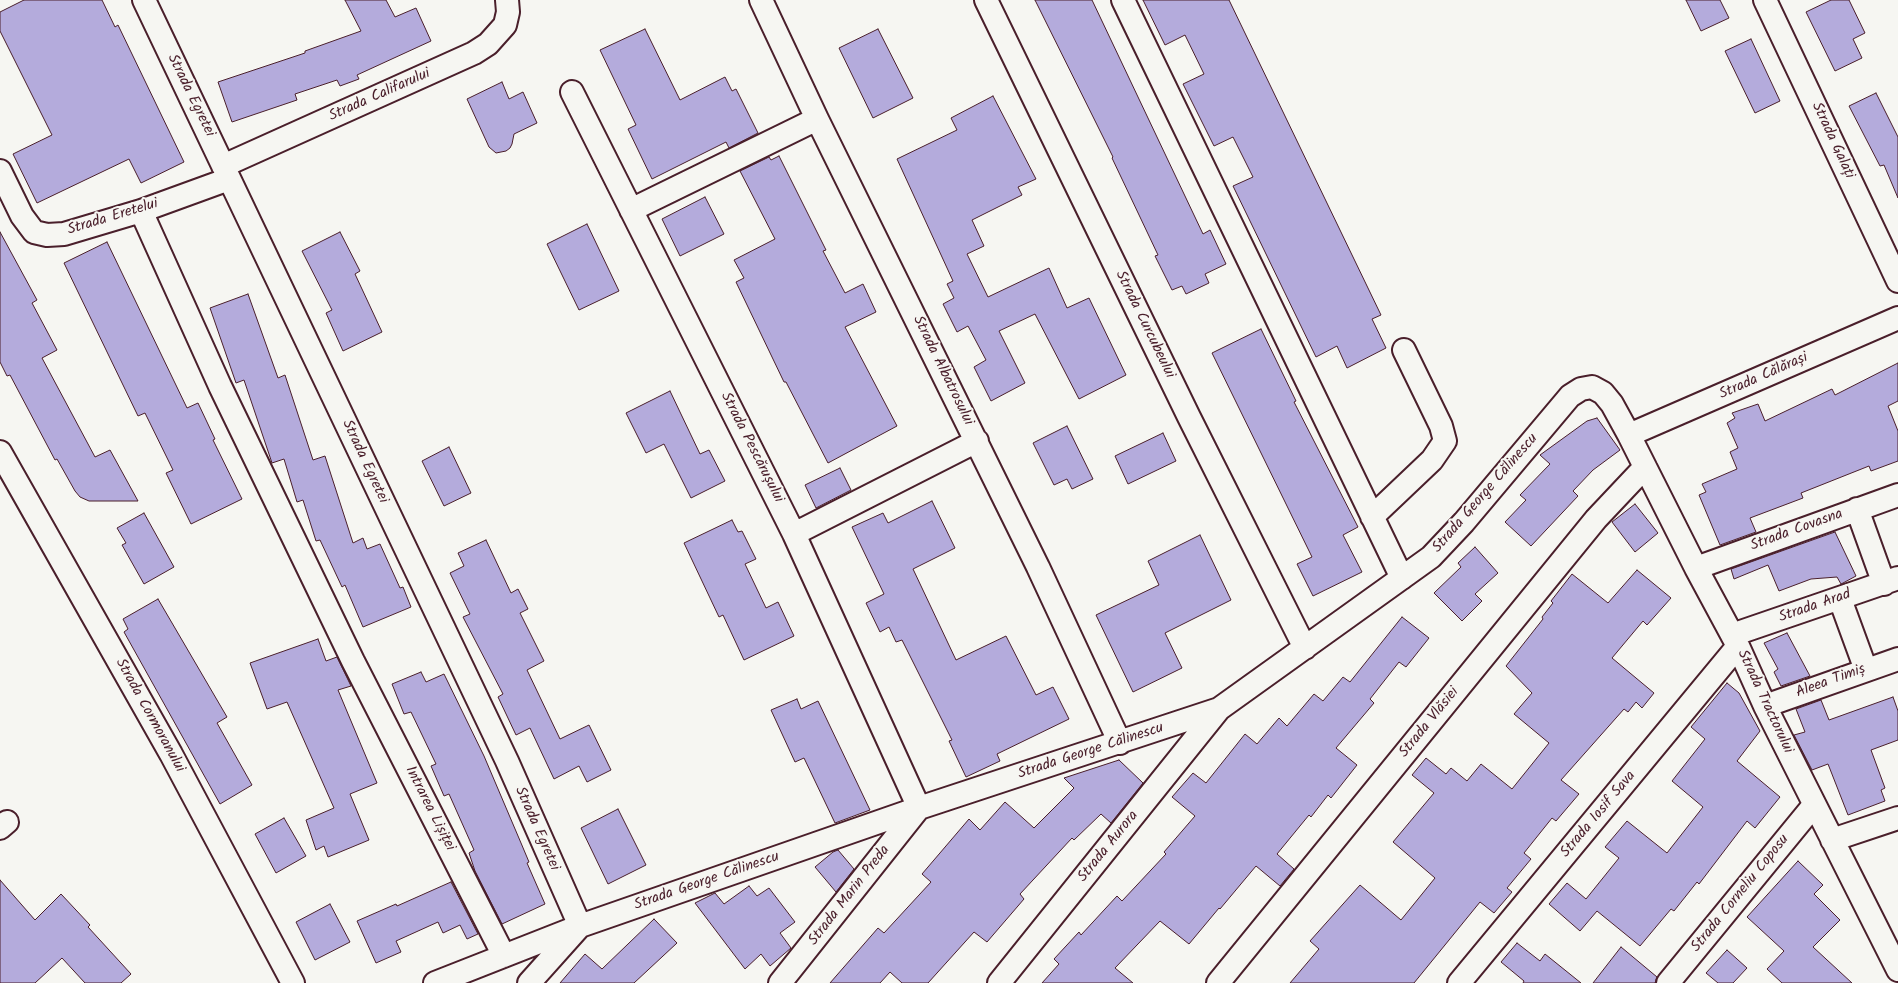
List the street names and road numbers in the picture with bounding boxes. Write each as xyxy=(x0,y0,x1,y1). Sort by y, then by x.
street label: Strada Egretei xyxy=(162,52,218,140)
street label: Strada Califarului xyxy=(327,66,433,126)
street label: Strada Galați xyxy=(1806,100,1858,182)
street label: Strada Eretelui xyxy=(66,196,160,240)
street label: Strada Curcubeului xyxy=(1110,268,1178,382)
street label: Strada Albatrosului xyxy=(908,313,976,429)
street label: Strada Călărași xyxy=(1717,349,1811,405)
street label: Strada Pescărușului xyxy=(715,390,787,506)
street label: Strada Egretei xyxy=(337,417,391,507)
street label: Strada George Călinescu xyxy=(1429,431,1543,557)
street label: Strada Covasna xyxy=(1748,506,1846,556)
street label: Strada Arad xyxy=(1777,586,1853,628)
street label: Strada Tractorului xyxy=(1732,647,1796,757)
street label: Strada Cormoranului xyxy=(110,656,188,776)
street label: Aleea Timiș xyxy=(1794,661,1868,703)
street label: Strada Vlăsiei xyxy=(1396,684,1464,762)
street label: Strada George Călinescu xyxy=(1016,720,1166,784)
street label: Intrarea Lișiței xyxy=(400,764,458,854)
street label: Strada Iosif Sava xyxy=(1557,768,1641,862)
street label: Strada Egretei xyxy=(509,784,563,874)
street label: Strada Aurora xyxy=(1075,808,1143,886)
street label: Strada Corneliu Coposu xyxy=(1688,832,1794,956)
street label: Strada Marin Preda xyxy=(805,842,895,950)
street label: Strada George Călinescu xyxy=(632,849,782,915)

